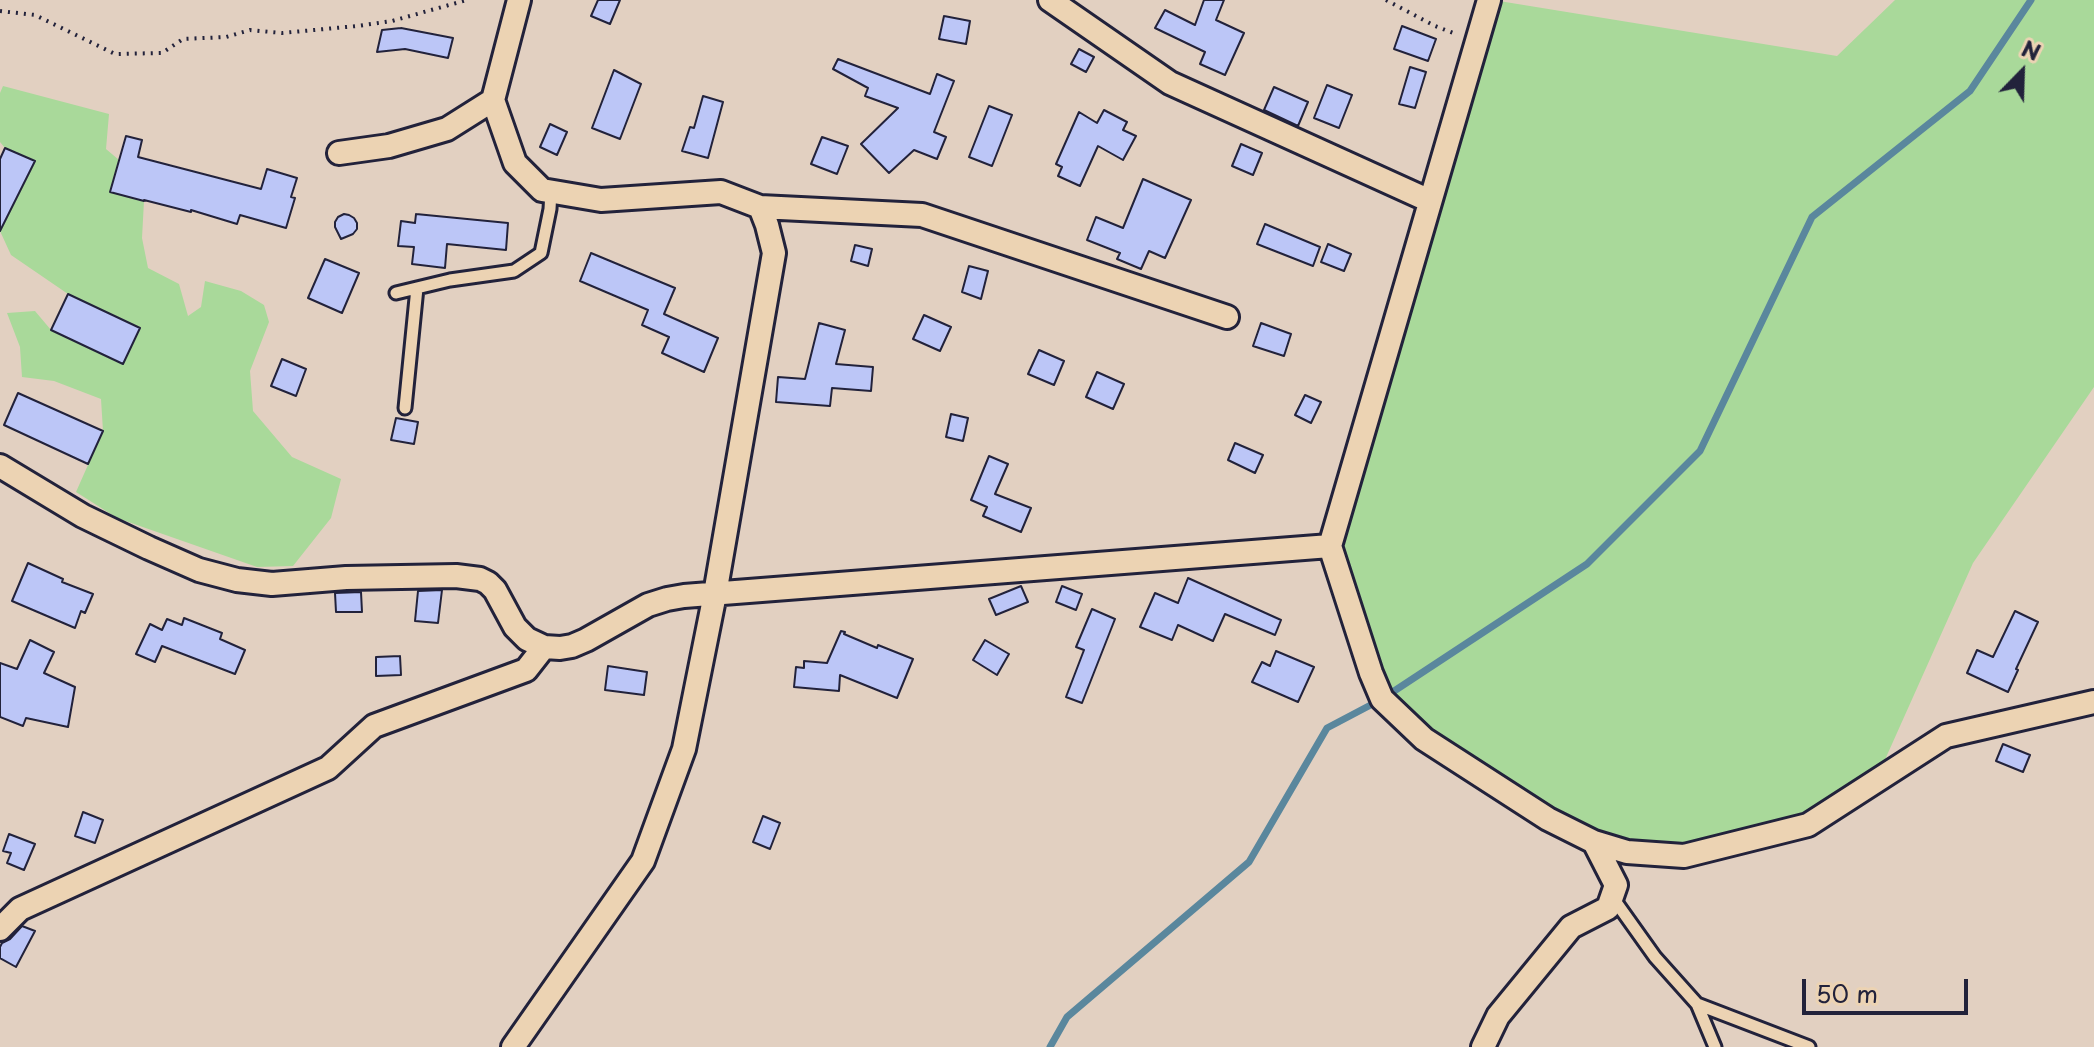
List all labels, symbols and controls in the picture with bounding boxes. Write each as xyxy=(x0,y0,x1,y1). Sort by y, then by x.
text: N xyxy=(2017,31,2046,68)
north arrow xyxy=(1982,32,2062,112)
scale bar xyxy=(1806,963,1972,1013)
text: 50 m xyxy=(1816,975,1878,1011)

